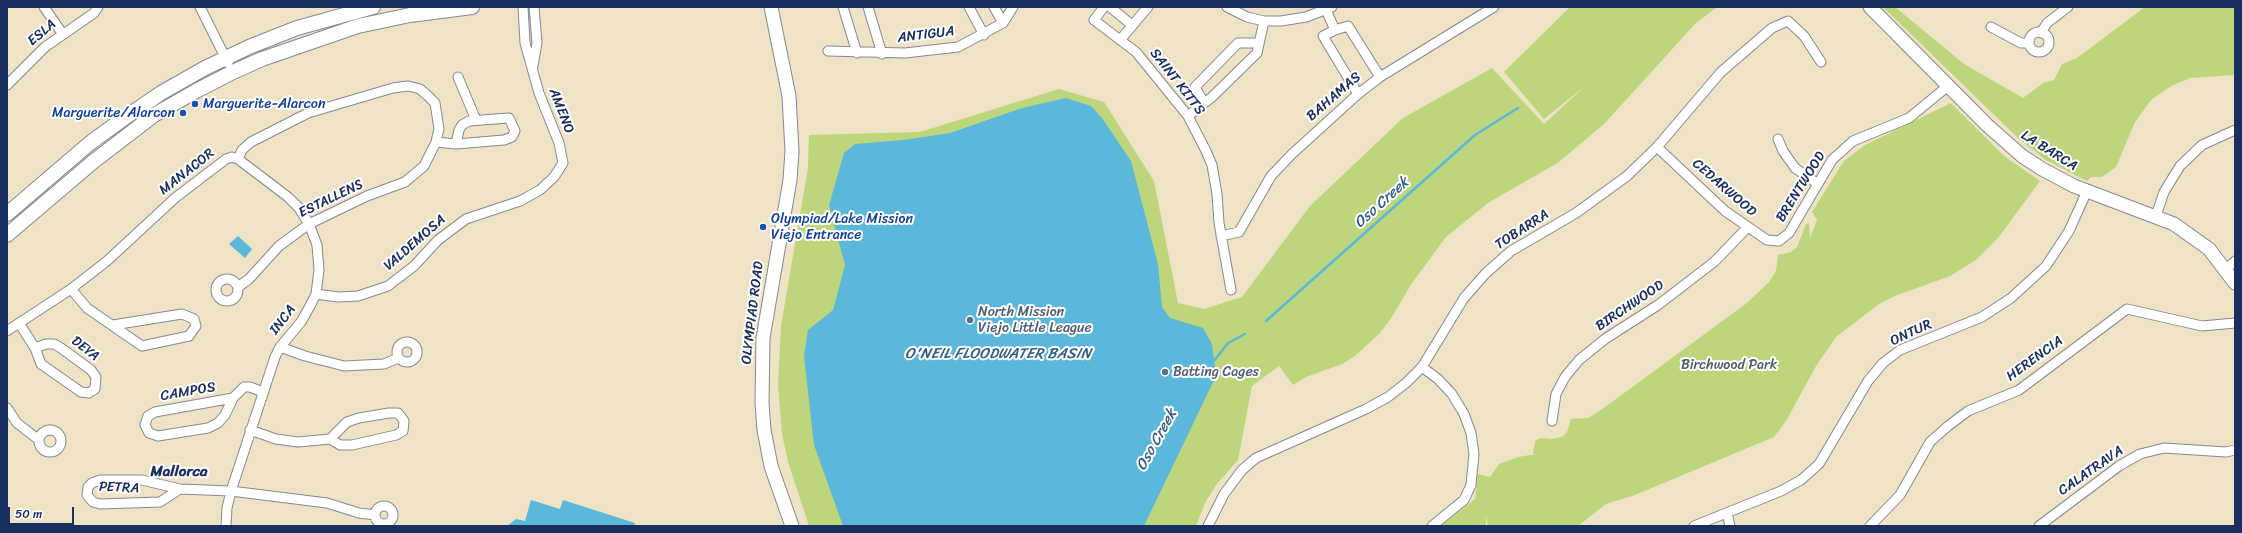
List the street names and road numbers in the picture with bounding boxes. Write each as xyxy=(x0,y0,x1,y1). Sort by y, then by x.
street label: ESLA xyxy=(24,16,60,50)
street label: ANTIGUA xyxy=(896,23,956,47)
street label: SAINT KITTS xyxy=(1146,45,1208,119)
street label: BAHAMAS xyxy=(1303,69,1365,125)
street label: AMENO xyxy=(545,86,577,136)
street label: LA BARCA xyxy=(2018,127,2080,175)
street label: MANACOR xyxy=(156,145,218,199)
street label: BRENTWOOD xyxy=(1773,149,1829,225)
street label: CEDARWOOD xyxy=(1688,156,1760,220)
street label: ESTALLENS xyxy=(296,176,366,222)
street label: TOBARRA xyxy=(1492,206,1552,254)
street label: VALDEMOSA xyxy=(381,212,449,274)
street label: OLYMPIAD ROAD xyxy=(738,261,768,365)
street label: BIRCHWOOD xyxy=(1593,277,1667,335)
street label: INCA xyxy=(266,302,300,338)
street label: ONTUR xyxy=(1888,316,1934,350)
street label: DEYA xyxy=(68,333,102,365)
street label: HERENCIA xyxy=(2003,333,2067,385)
street label: CAMPOS xyxy=(159,379,217,405)
street label: CALATRAVA xyxy=(2055,442,2127,500)
street label: PETRA xyxy=(98,479,140,497)

